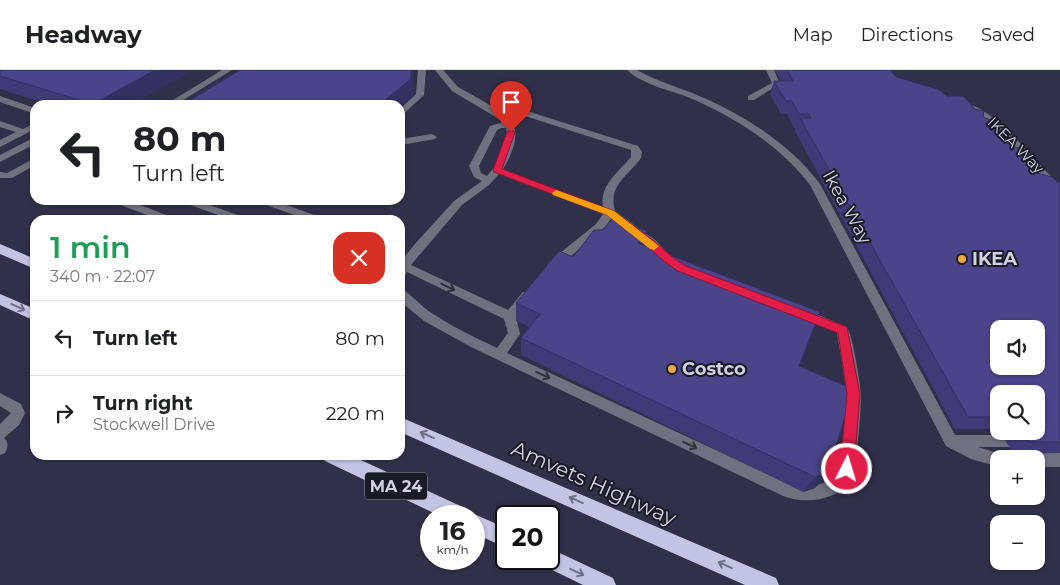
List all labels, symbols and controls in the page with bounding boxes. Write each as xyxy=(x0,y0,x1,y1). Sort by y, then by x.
text: Headway xyxy=(25,20,142,49)
text: Map xyxy=(793,24,833,46)
text: Directions xyxy=(861,24,953,46)
text: Saved xyxy=(981,24,1035,46)
pin xyxy=(490,81,532,132)
icon: arrive xyxy=(497,88,525,116)
street label: IKEA Way xyxy=(984,113,1049,178)
text: 80 m xyxy=(133,117,227,160)
icon: left xyxy=(50,120,115,185)
text: Turn left xyxy=(133,160,225,187)
street label: Ikea Way xyxy=(818,166,876,248)
text: 1 min xyxy=(50,229,131,266)
button: close xyxy=(333,232,385,284)
place label: IKEA xyxy=(972,248,1017,270)
marker: IKEA xyxy=(956,253,968,265)
text: 340 m · 22:07 xyxy=(50,267,155,286)
one-way arrow xyxy=(440,283,455,292)
one-way arrow xyxy=(10,302,25,312)
map controls xyxy=(990,320,1045,570)
button: sound xyxy=(990,320,1045,375)
icon: left xyxy=(50,324,78,352)
text: Turn left xyxy=(93,327,178,350)
text: 80 m xyxy=(335,327,385,350)
place label: Costco xyxy=(682,358,746,380)
marker: Costco xyxy=(666,363,678,375)
one-way arrow xyxy=(535,371,550,381)
button: search xyxy=(990,385,1045,440)
text: Turn right xyxy=(93,392,193,415)
icon: right xyxy=(50,399,78,427)
text: 220 m xyxy=(326,402,385,425)
text: Stockwell Drive xyxy=(93,415,215,434)
one-way arrow xyxy=(420,430,435,440)
street label: Amvets Highway xyxy=(508,435,681,531)
one-way arrow xyxy=(682,440,697,450)
position arrow xyxy=(820,442,872,494)
button: + xyxy=(990,450,1045,505)
road number: MA 24 xyxy=(365,472,427,500)
one-way arrow xyxy=(569,495,584,505)
speed limit sign: 20 xyxy=(495,505,560,570)
button: − xyxy=(990,515,1045,570)
text: 16 xyxy=(440,516,465,546)
text: km/h xyxy=(436,542,469,557)
one-way arrow xyxy=(718,560,733,570)
one-way arrow xyxy=(569,567,584,577)

